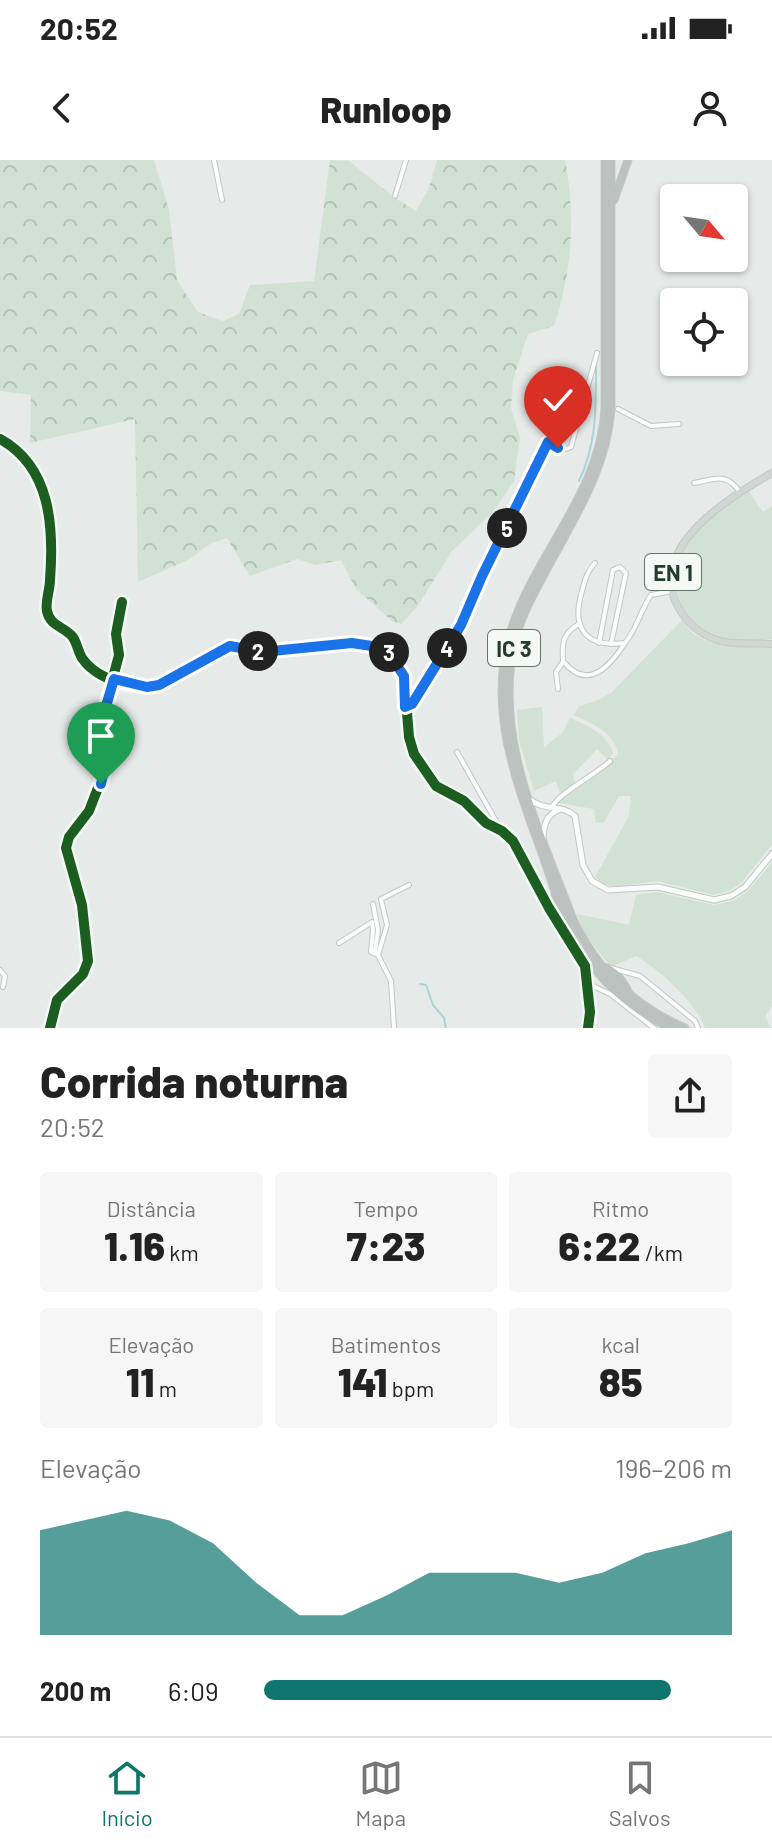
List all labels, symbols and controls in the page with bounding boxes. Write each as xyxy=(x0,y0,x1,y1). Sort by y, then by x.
text: 20:52 xyxy=(40,10,118,46)
icon: back xyxy=(40,86,84,130)
icon: person xyxy=(688,86,732,130)
text: Runloop xyxy=(320,87,452,130)
north arrow xyxy=(660,184,748,272)
map controls xyxy=(660,184,748,376)
button: locate xyxy=(660,288,748,376)
pin xyxy=(524,366,592,448)
icon: check xyxy=(536,378,580,422)
pin: 5 xyxy=(487,508,527,548)
text: 5 xyxy=(501,515,513,541)
road number: EN 1 xyxy=(645,554,701,590)
pin: 4 xyxy=(427,628,467,668)
road number: IC 3 xyxy=(488,630,540,666)
pin: 2 xyxy=(238,631,278,671)
pin: 3 xyxy=(369,632,409,672)
text: 4 xyxy=(440,635,454,661)
text: 2 xyxy=(252,638,264,664)
text: 3 xyxy=(383,639,395,665)
pin xyxy=(67,702,135,784)
icon: arrive xyxy=(79,714,123,758)
text: Corrida noturna xyxy=(40,1054,348,1107)
button: share xyxy=(648,1054,732,1138)
text: 20:52 xyxy=(40,1111,105,1142)
text: Distância xyxy=(107,1195,196,1221)
text: Tempo xyxy=(354,1195,418,1221)
text: Ritmo xyxy=(592,1195,649,1221)
text: 1.16 xyxy=(104,1221,165,1269)
text: 7:23 xyxy=(346,1221,426,1269)
text: 6:22 xyxy=(558,1221,641,1269)
text: km xyxy=(165,1239,199,1265)
text: /km xyxy=(641,1239,683,1265)
text: Elevação xyxy=(108,1331,194,1357)
text: Batimentos xyxy=(331,1331,441,1357)
text: kcal xyxy=(601,1331,640,1357)
text: 11 xyxy=(126,1357,154,1405)
text: 141 xyxy=(338,1357,387,1405)
text: 85 xyxy=(599,1357,643,1405)
text: m xyxy=(154,1375,177,1401)
text: bpm xyxy=(387,1375,434,1401)
text: Elevação xyxy=(40,1452,141,1483)
text: 196–206 m xyxy=(616,1452,732,1483)
text: 200 m xyxy=(40,1675,111,1706)
text: 6:09 xyxy=(168,1675,218,1706)
tab: Início xyxy=(101,1756,153,1830)
tab: Mapa xyxy=(356,1756,406,1830)
tab: Salvos xyxy=(609,1756,671,1830)

